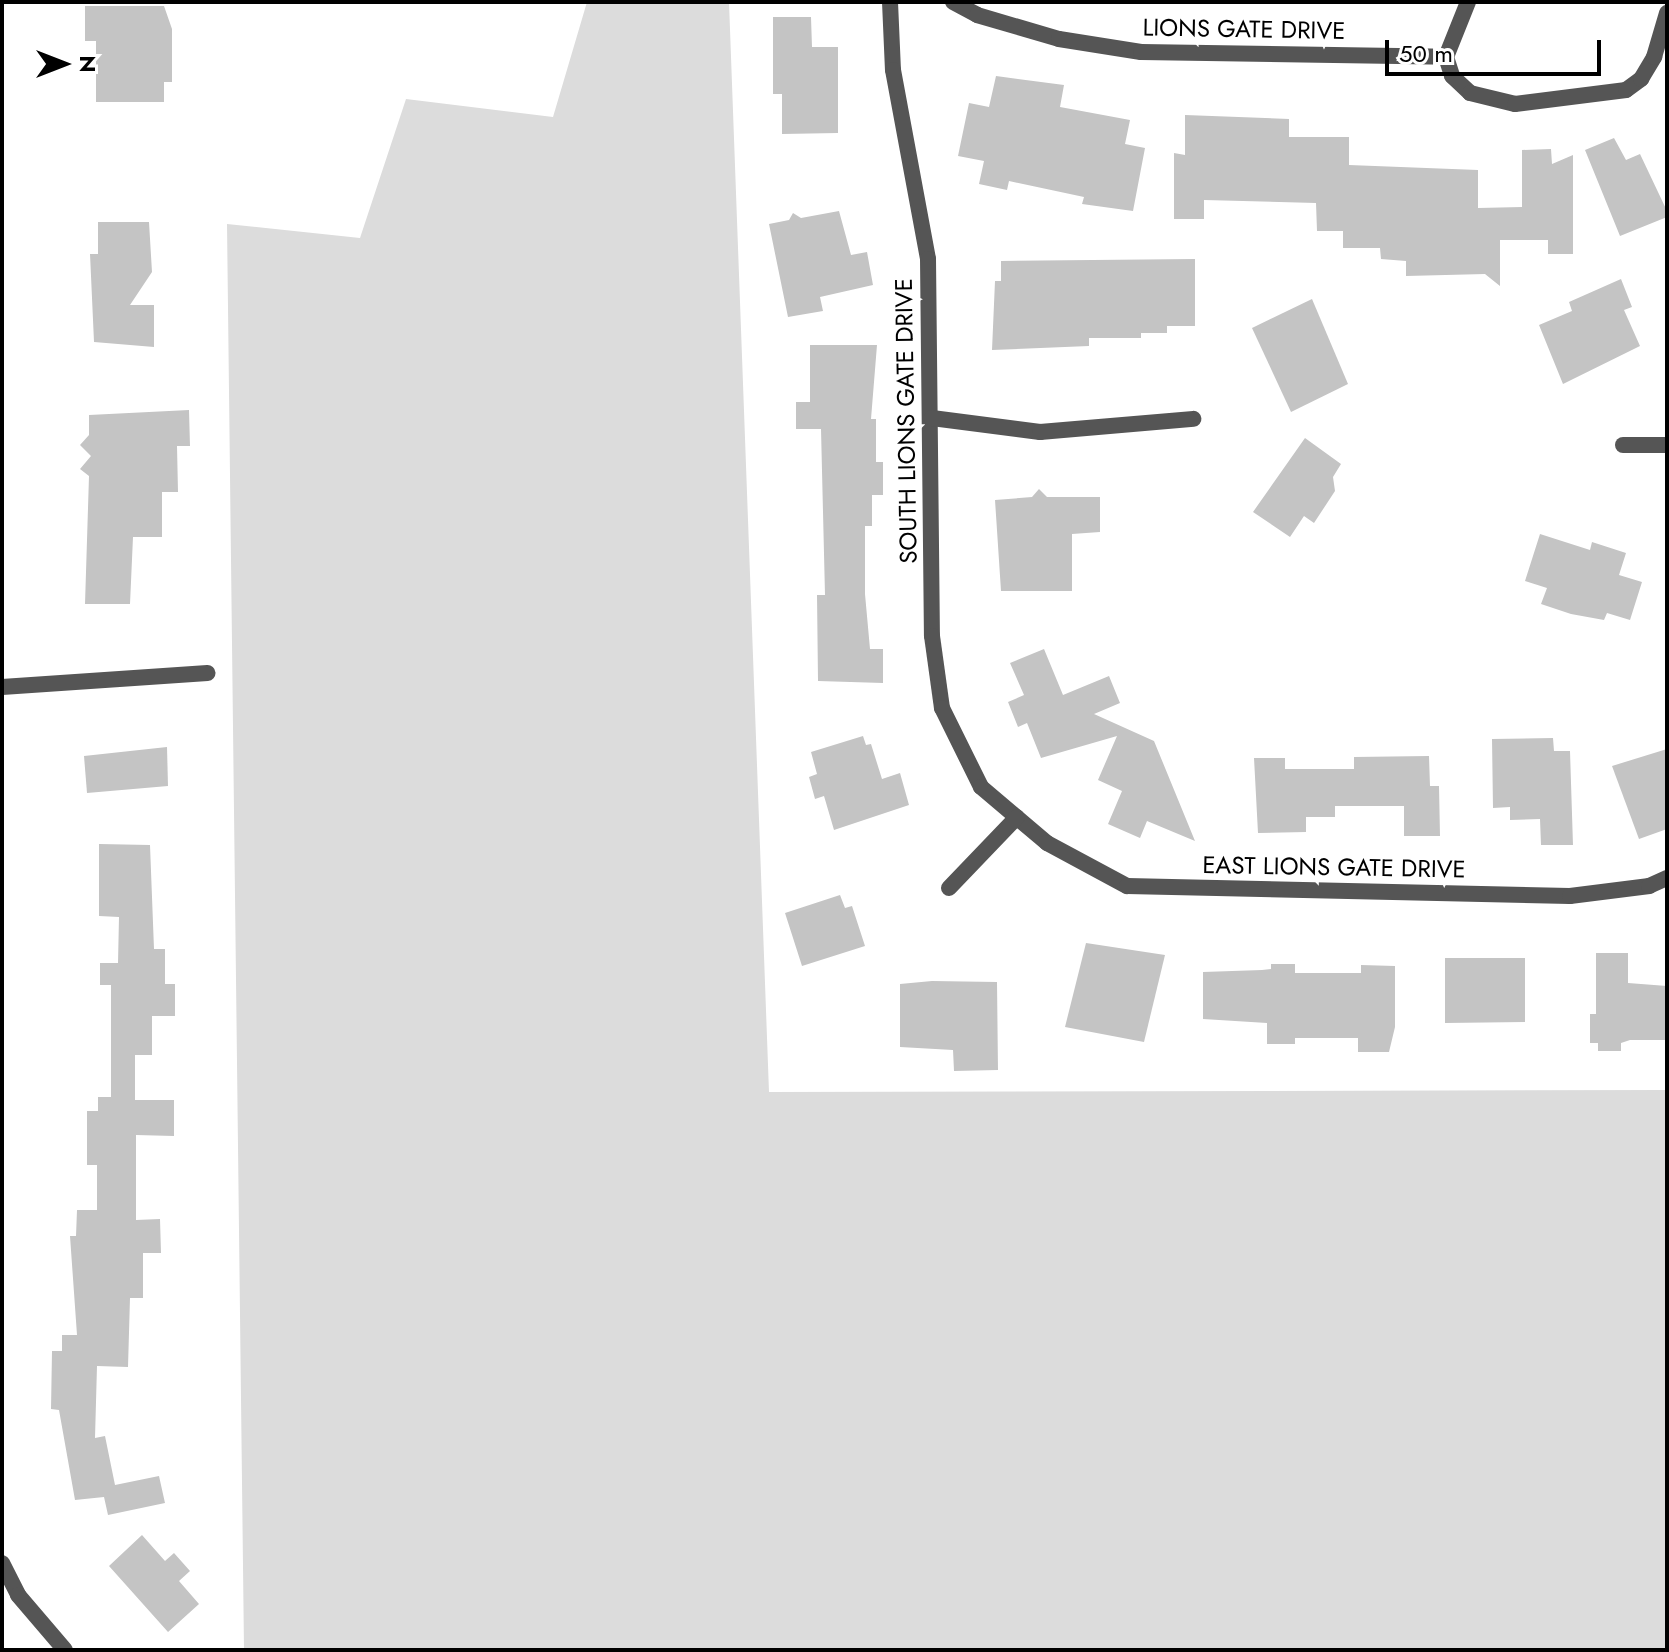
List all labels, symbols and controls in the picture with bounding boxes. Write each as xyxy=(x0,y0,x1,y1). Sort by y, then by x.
street label: LIONS GATE DRIVE xyxy=(1142,13,1346,45)
north arrow xyxy=(24,24,104,104)
scale bar xyxy=(1389,24,1605,74)
text: 50 m xyxy=(1399,36,1453,71)
text: N xyxy=(72,55,104,73)
street label: SOUTH LIONS GATE DRIVE xyxy=(889,278,923,564)
street label: EAST LIONS GATE DRIVE xyxy=(1202,850,1466,884)

